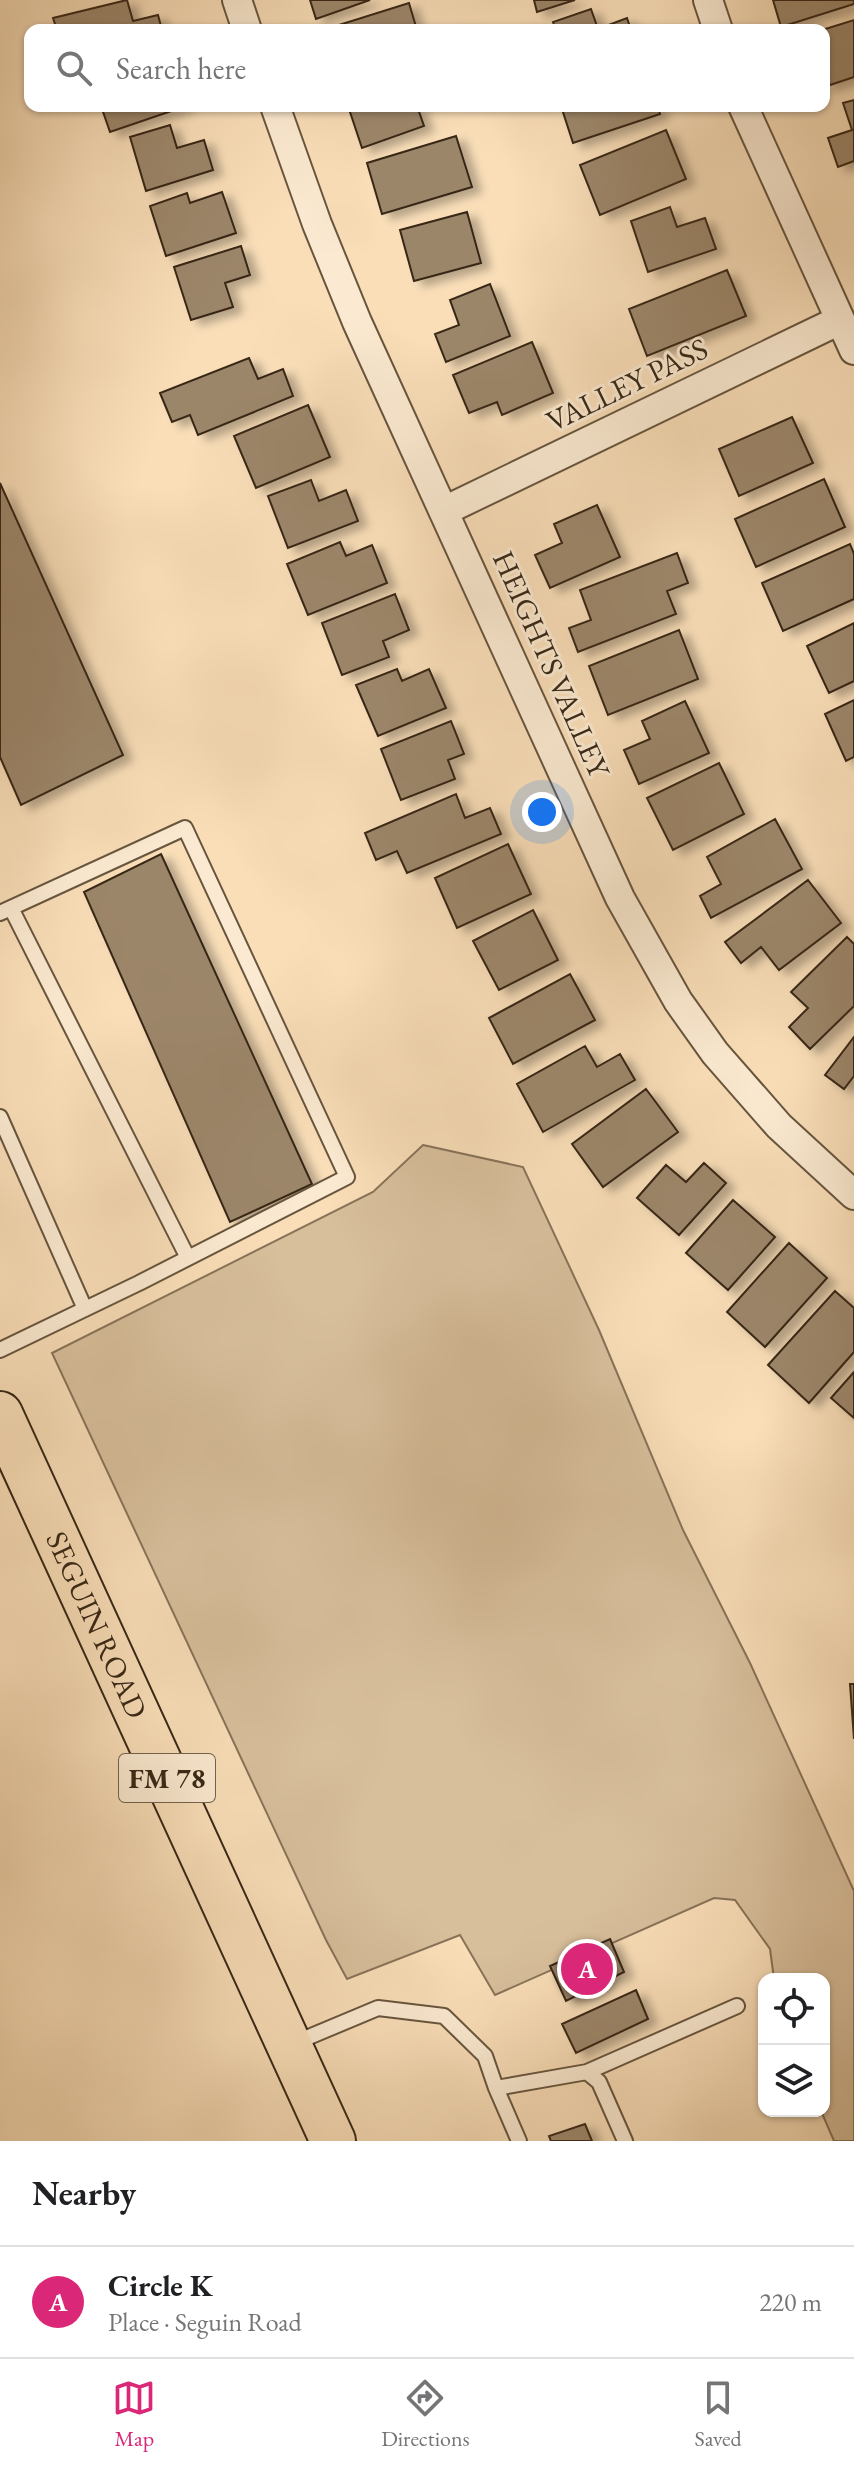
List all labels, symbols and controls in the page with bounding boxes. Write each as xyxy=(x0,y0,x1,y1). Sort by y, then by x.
search box xyxy=(24,24,830,112)
icon: search xyxy=(52,46,96,90)
text: Search here xyxy=(116,49,246,88)
street label: VALLEY PASS xyxy=(540,329,714,440)
street label: HEIGHTS VALLEY xyxy=(484,544,620,785)
your location xyxy=(522,792,562,832)
street label: SEGUIN ROAD xyxy=(37,1525,157,1725)
road number: FM 78 xyxy=(119,1754,215,1802)
pin: A xyxy=(561,1939,613,1999)
map controls xyxy=(758,1973,830,2117)
button: locate xyxy=(758,1973,830,2045)
button: layers xyxy=(758,2045,830,2117)
text: Nearby xyxy=(32,2171,136,2215)
text: Circle K xyxy=(108,2266,213,2305)
text: A xyxy=(49,2285,67,2319)
text: 220 m xyxy=(759,2285,822,2319)
text: Place · Seguin Road xyxy=(108,2305,302,2339)
tab: Map xyxy=(112,2376,156,2453)
tab: Directions xyxy=(381,2376,470,2453)
tab: Saved xyxy=(694,2376,742,2453)

